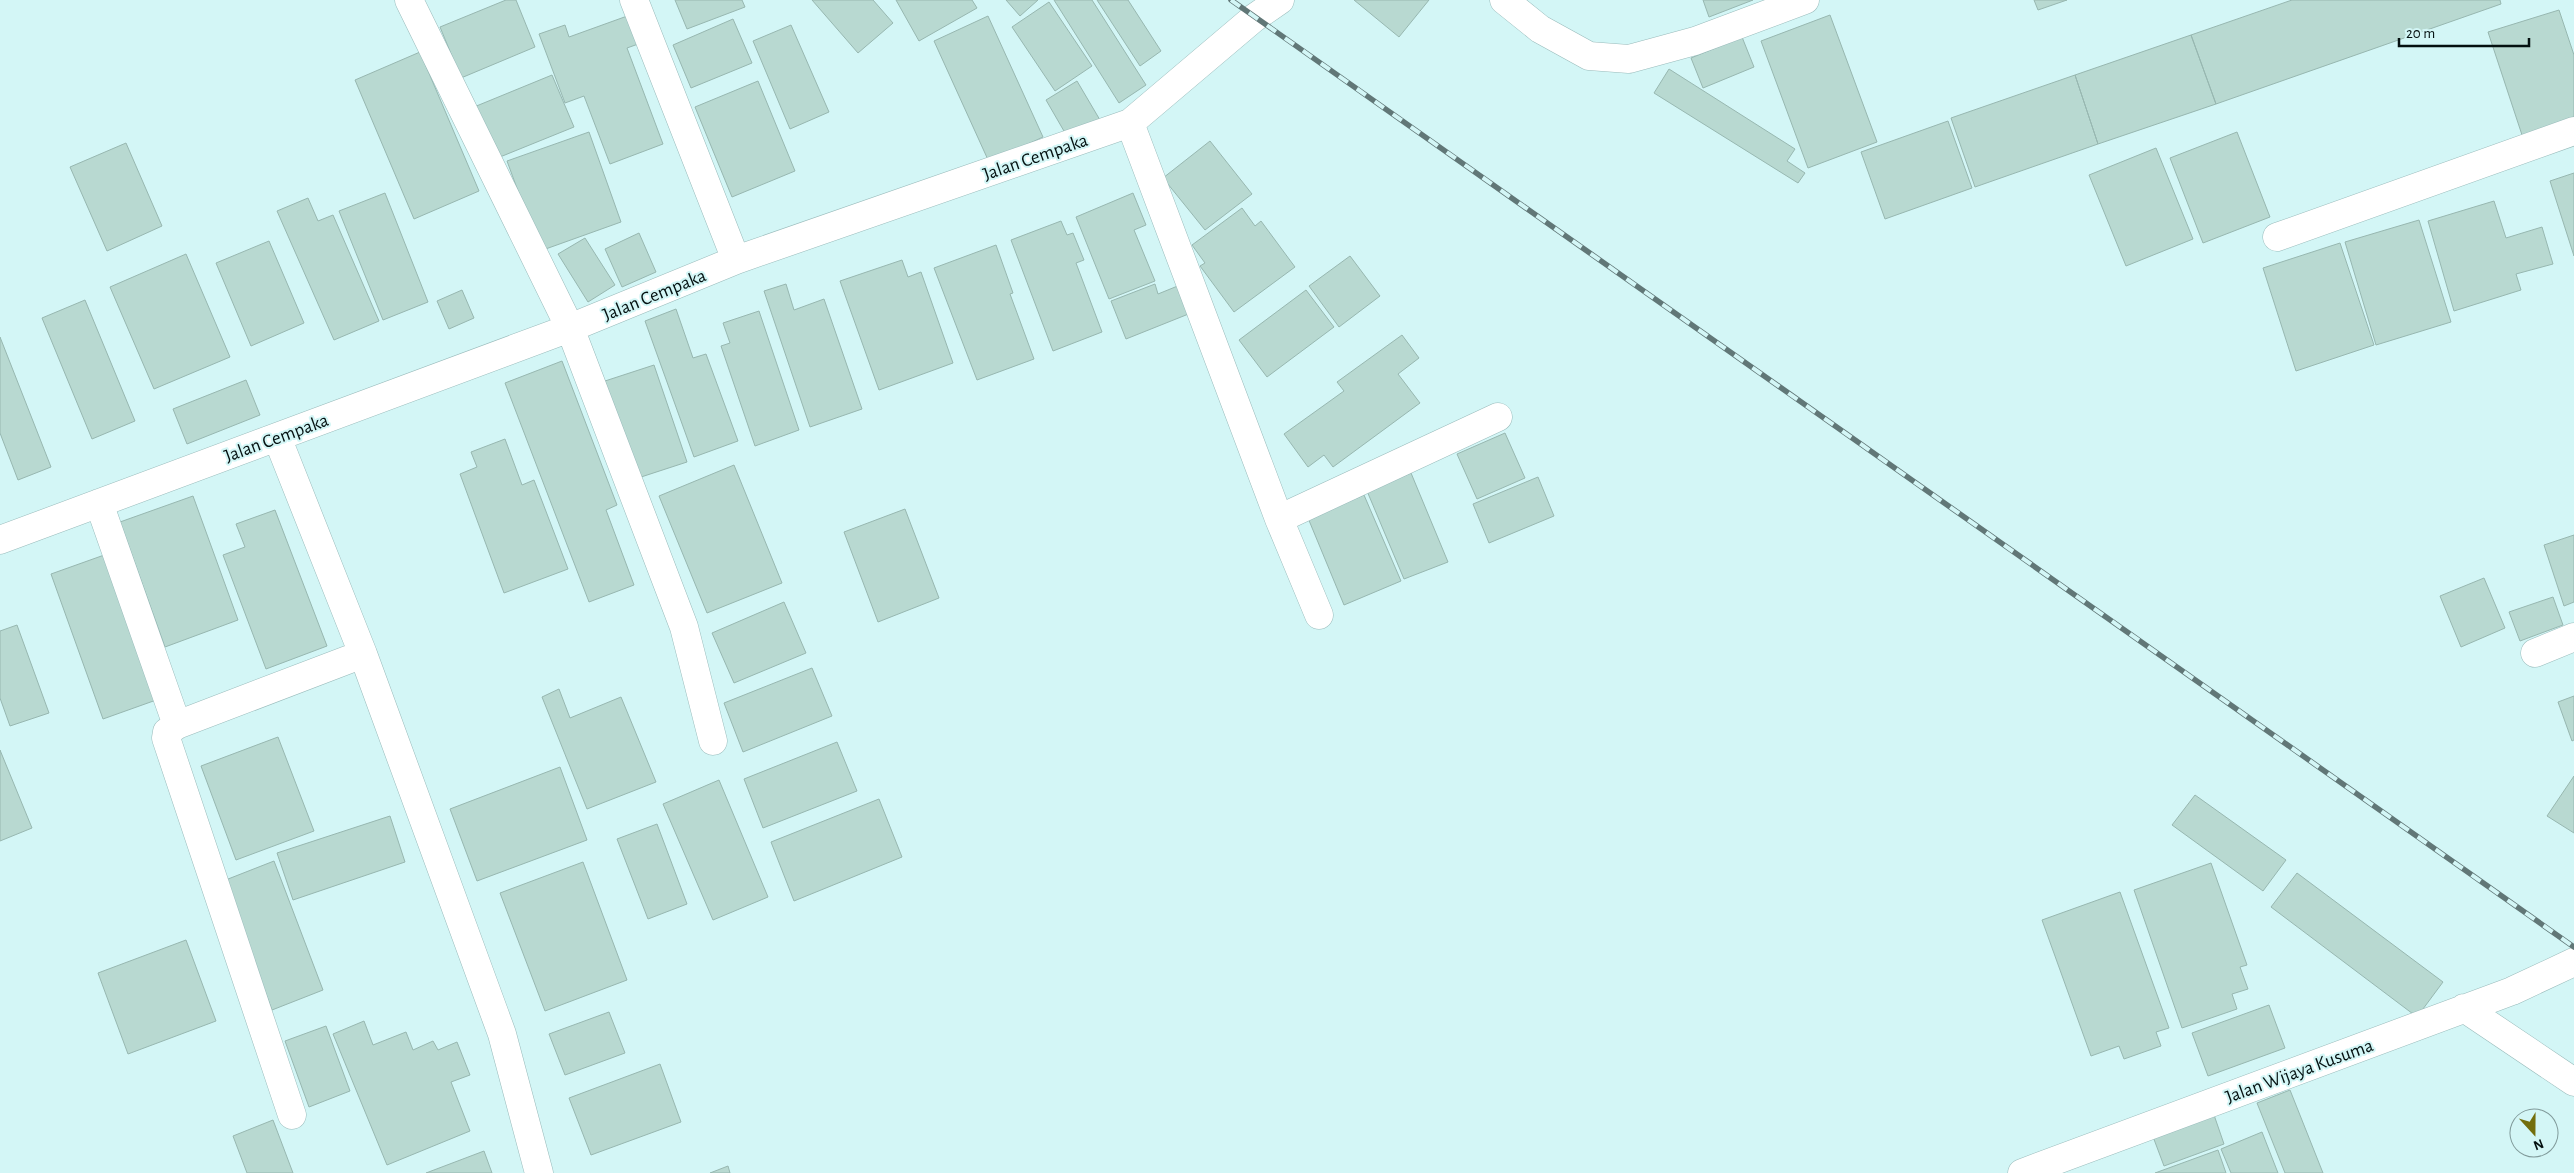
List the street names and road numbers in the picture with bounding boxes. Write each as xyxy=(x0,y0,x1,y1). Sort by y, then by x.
street label: Jalan Cempaka xyxy=(981,131,1091,184)
street label: Jalan Cempaka xyxy=(600,266,709,325)
street label: Jalan Cempaka xyxy=(222,411,331,466)
street label: Jalan Wijaya Kusuma xyxy=(2223,1036,2376,1107)

